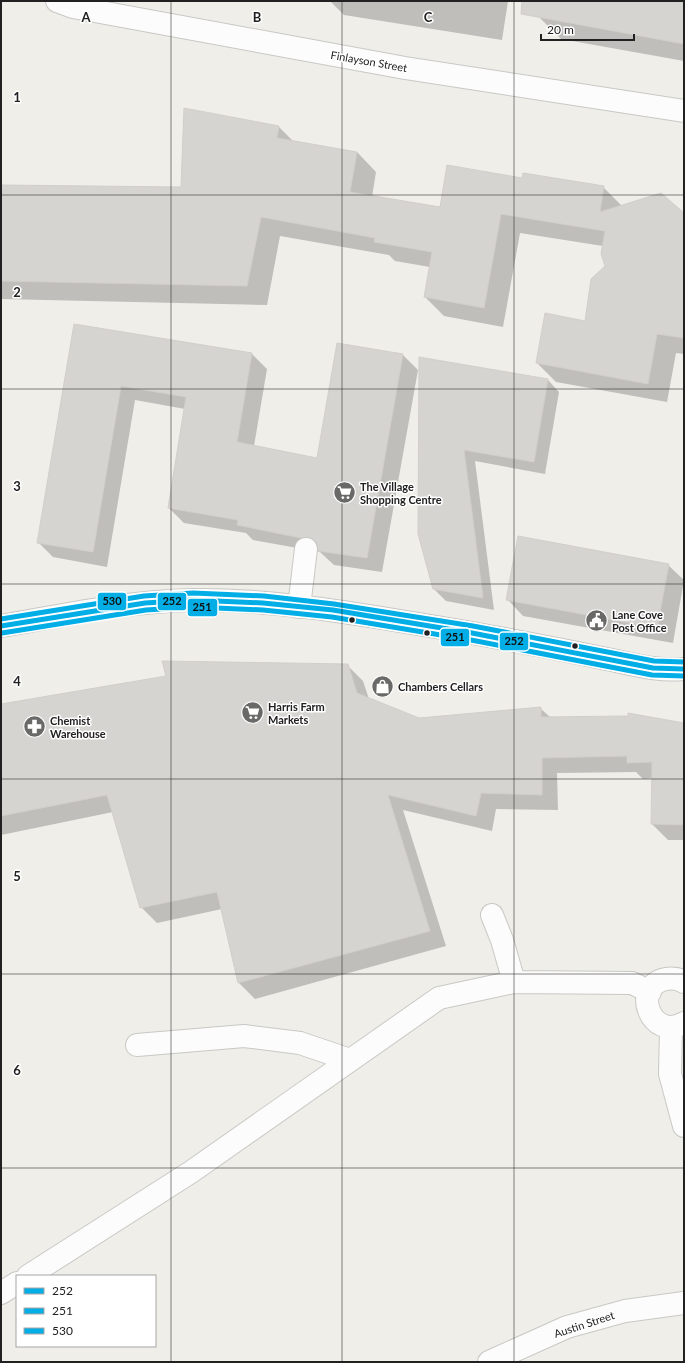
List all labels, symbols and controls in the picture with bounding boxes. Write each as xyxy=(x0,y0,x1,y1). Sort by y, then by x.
text: A xyxy=(80,9,91,25)
text: B xyxy=(253,9,262,25)
text: C xyxy=(424,9,433,25)
scale bar xyxy=(541,16,634,42)
text: 20 m xyxy=(547,22,574,37)
street label: Finlayson Street xyxy=(330,48,408,74)
text: 1 xyxy=(13,89,21,105)
text: 2 xyxy=(13,284,21,300)
text: 3 xyxy=(13,478,21,494)
supermarket icon: The Village Shopping Centre xyxy=(332,479,358,505)
place label: The Village Shopping Centre xyxy=(360,480,442,506)
line badge: 530 xyxy=(97,592,127,611)
line badge: 252 xyxy=(157,592,187,611)
text: 530 xyxy=(102,594,122,607)
text: 252 xyxy=(162,594,182,607)
line badge: 251 xyxy=(187,598,218,617)
text: 251 xyxy=(192,600,212,613)
public building icon: Lane Cove Post Office xyxy=(583,607,609,633)
place label: Lane Cove Post Office xyxy=(612,608,667,634)
unlabelled marker xyxy=(347,615,357,625)
unlabelled marker xyxy=(422,628,432,638)
line badge: 251 xyxy=(440,628,470,647)
text: 251 xyxy=(445,630,465,643)
line badge: 252 xyxy=(499,632,529,651)
text: 252 xyxy=(504,634,524,647)
unlabelled marker xyxy=(570,641,580,651)
text: 4 xyxy=(13,673,21,689)
shop icon: Chambers Cellars xyxy=(369,673,395,699)
place label: Chambers Cellars xyxy=(398,680,483,693)
supermarket icon: Harris Farm Markets xyxy=(240,699,266,725)
place label: Harris Farm Markets xyxy=(268,700,325,726)
pharmacy icon: Chemist Warehouse xyxy=(21,713,47,739)
place label: Chemist Warehouse xyxy=(50,714,106,740)
text: 5 xyxy=(13,868,21,884)
text: 6 xyxy=(13,1062,21,1078)
legend xyxy=(16,1275,156,1347)
text: 252 xyxy=(52,1283,73,1298)
text: 251 xyxy=(52,1303,73,1318)
street label: Austin Street xyxy=(552,1308,616,1340)
text: 530 xyxy=(52,1323,73,1338)

